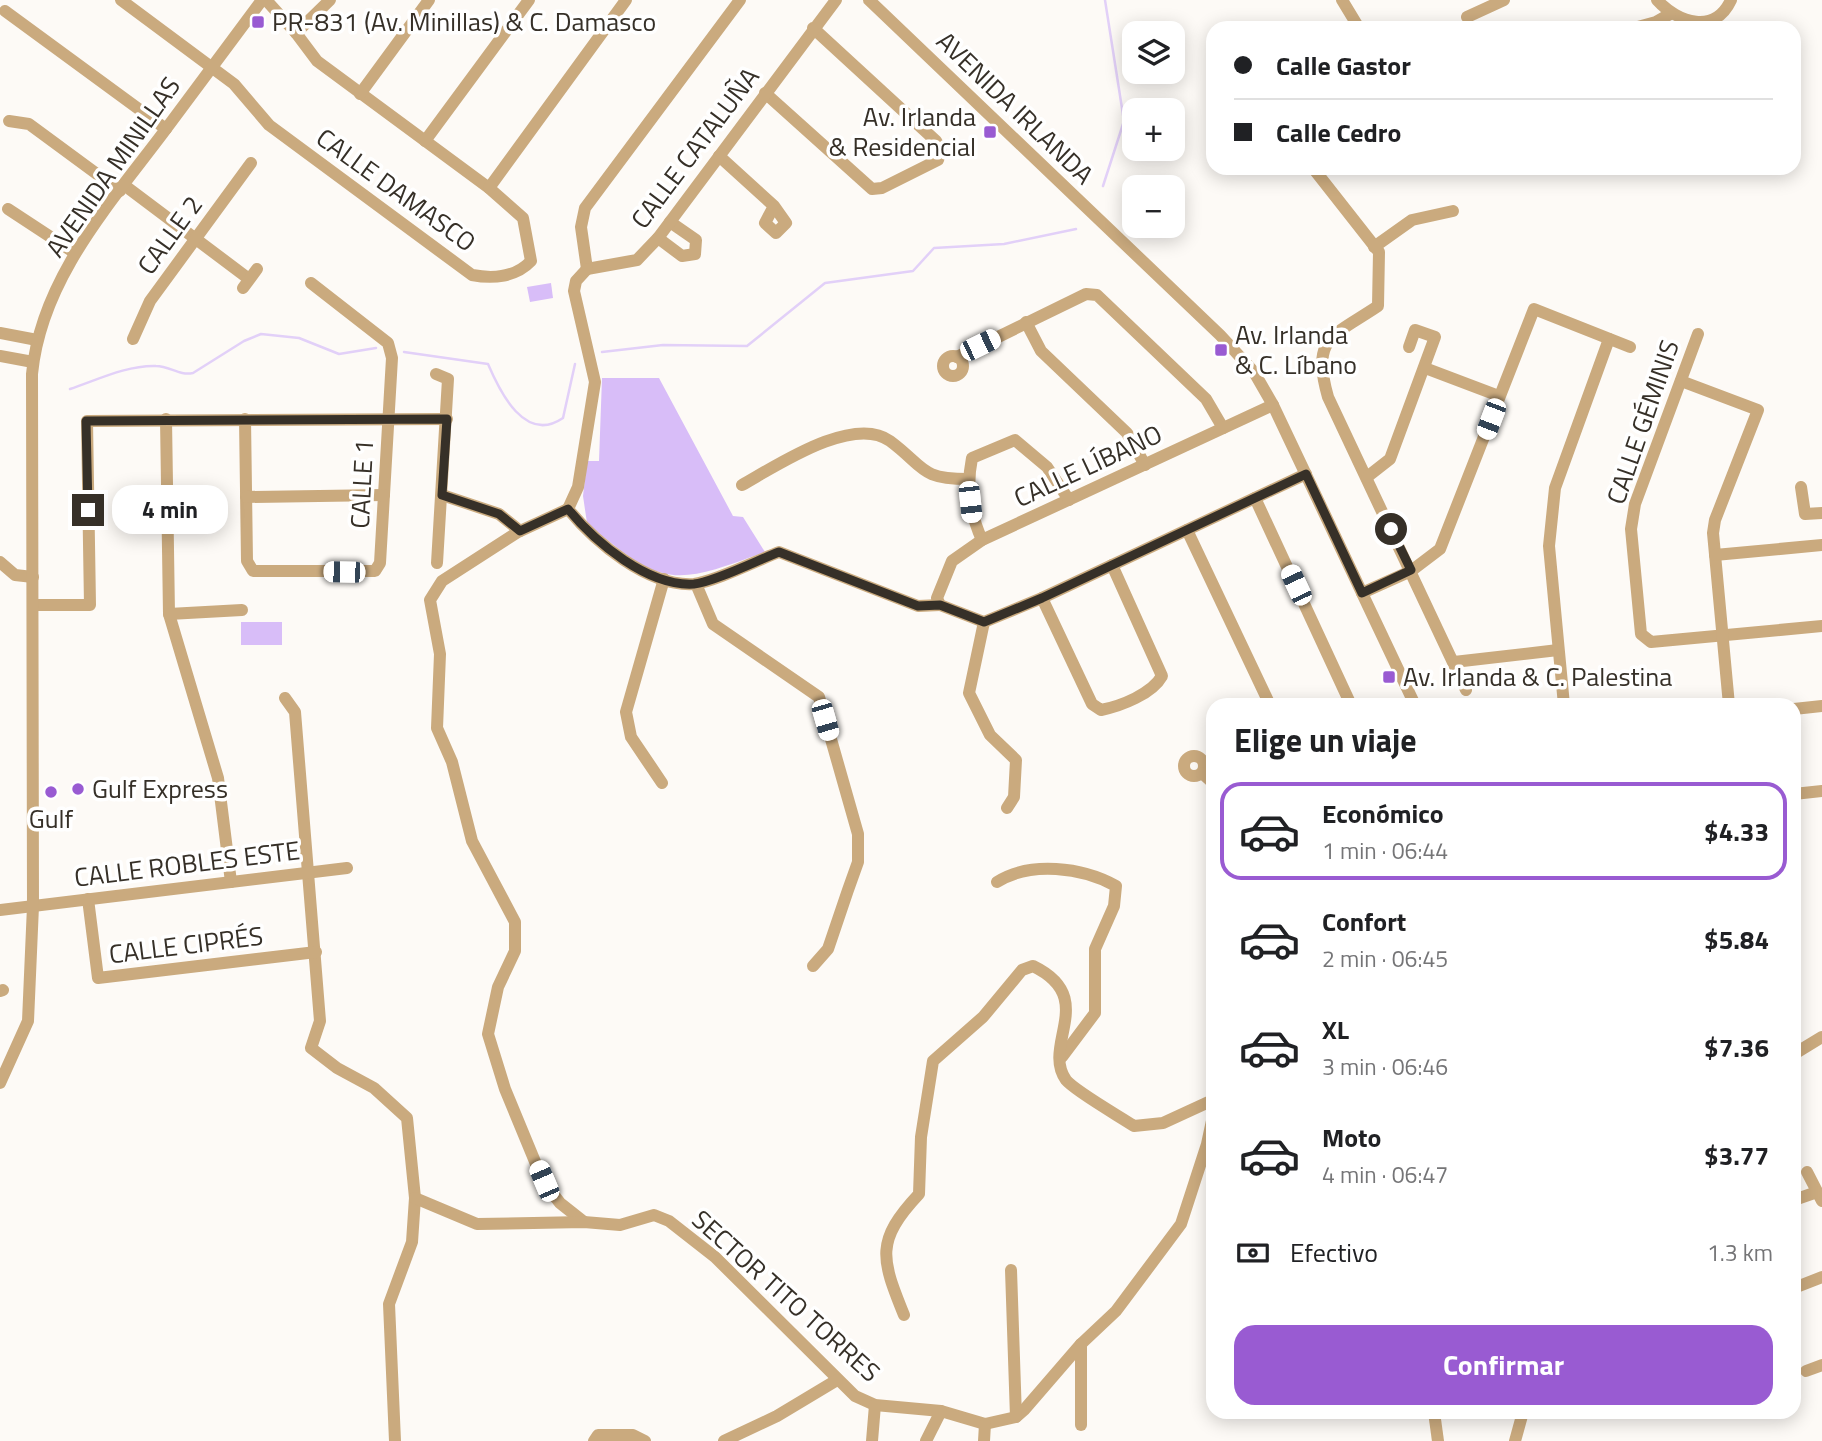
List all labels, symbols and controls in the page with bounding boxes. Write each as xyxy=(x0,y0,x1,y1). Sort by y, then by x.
place label: PR-831 (Av. Minillas) & C. Damasco xyxy=(272,2,656,41)
marker: PR-831 (Av. Minillas) & C. Damasco xyxy=(250,14,266,30)
map controls xyxy=(1122,21,1185,238)
button: layers xyxy=(1122,21,1185,84)
street label: AVENIDA IRLANDA xyxy=(928,22,1103,193)
text: Calle Gastor xyxy=(1276,46,1411,85)
street label: CALLE CATALUÑA xyxy=(621,59,768,236)
street label: AVENIDA MINILLAS xyxy=(36,69,189,265)
place label: Av. Irlanda & Residencial xyxy=(829,97,976,166)
button: + xyxy=(1122,98,1185,161)
text: Calle Cedro xyxy=(1276,113,1401,152)
street label: CALLE DAMASCO xyxy=(308,118,484,261)
marker: Av. Irlanda & Residencial xyxy=(982,124,998,140)
button: − xyxy=(1122,175,1185,238)
street label: CALLE 2 xyxy=(128,187,212,282)
place label: Av. Irlanda & C. Líbano xyxy=(1235,315,1357,384)
car xyxy=(957,326,1004,364)
street label: CALLE GÉMINIS xyxy=(1596,334,1689,509)
marker: Av. Irlanda & C. Líbano xyxy=(1213,342,1229,358)
car xyxy=(1474,396,1509,442)
street label: CALLE LÍBANO xyxy=(1007,414,1168,517)
street label: CALLE 1 xyxy=(340,438,383,530)
car xyxy=(958,480,983,524)
callout: 4 min xyxy=(112,486,228,534)
text: 4 min xyxy=(142,492,198,527)
route end xyxy=(72,494,104,526)
route start xyxy=(1375,513,1407,545)
car xyxy=(323,561,366,583)
car xyxy=(1278,562,1315,608)
place label: Av. Irlanda & C. Palestina xyxy=(1403,657,1672,696)
marker: Av. Irlanda & C. Palestina xyxy=(1381,669,1397,685)
car xyxy=(810,697,841,743)
text: Elige un viaje xyxy=(1234,716,1417,764)
place label: Gulf Express xyxy=(92,769,228,808)
marker: Gulf Express xyxy=(70,781,86,797)
marker: Gulf xyxy=(43,784,59,800)
text: Económico xyxy=(1322,794,1444,833)
place label: Gulf xyxy=(29,799,74,838)
icon: car xyxy=(1238,800,1301,863)
text: $4.33 xyxy=(1704,812,1769,851)
street label: CALLE ROBLES ESTE xyxy=(72,830,302,897)
text: 1 min · 06:44 xyxy=(1322,833,1448,868)
text: Confort xyxy=(1322,902,1406,941)
icon: car xyxy=(1238,908,1301,971)
street label: CALLE CIPRÉS xyxy=(107,916,265,973)
text: $5.84 xyxy=(1704,920,1769,959)
text: 2 min · 06:45 xyxy=(1322,941,1448,976)
text: XL xyxy=(1322,1010,1349,1049)
icon: car xyxy=(1238,1016,1301,1079)
text: $7.36 xyxy=(1704,1028,1769,1067)
text: 3 min · 06:46 xyxy=(1322,1049,1448,1084)
text: Moto xyxy=(1322,1118,1381,1157)
icon: car xyxy=(1238,1124,1301,1187)
text: $3.77 xyxy=(1704,1136,1769,1175)
text: 4 min · 06:47 xyxy=(1322,1157,1448,1192)
car xyxy=(527,1158,562,1204)
street label: SECTOR TITO TORRES xyxy=(684,1200,889,1391)
text: Efectivo xyxy=(1290,1233,1378,1272)
icon: cash xyxy=(1234,1234,1272,1272)
text: 1.3 km xyxy=(1707,1235,1773,1270)
button: Confirmar xyxy=(1234,1325,1773,1405)

